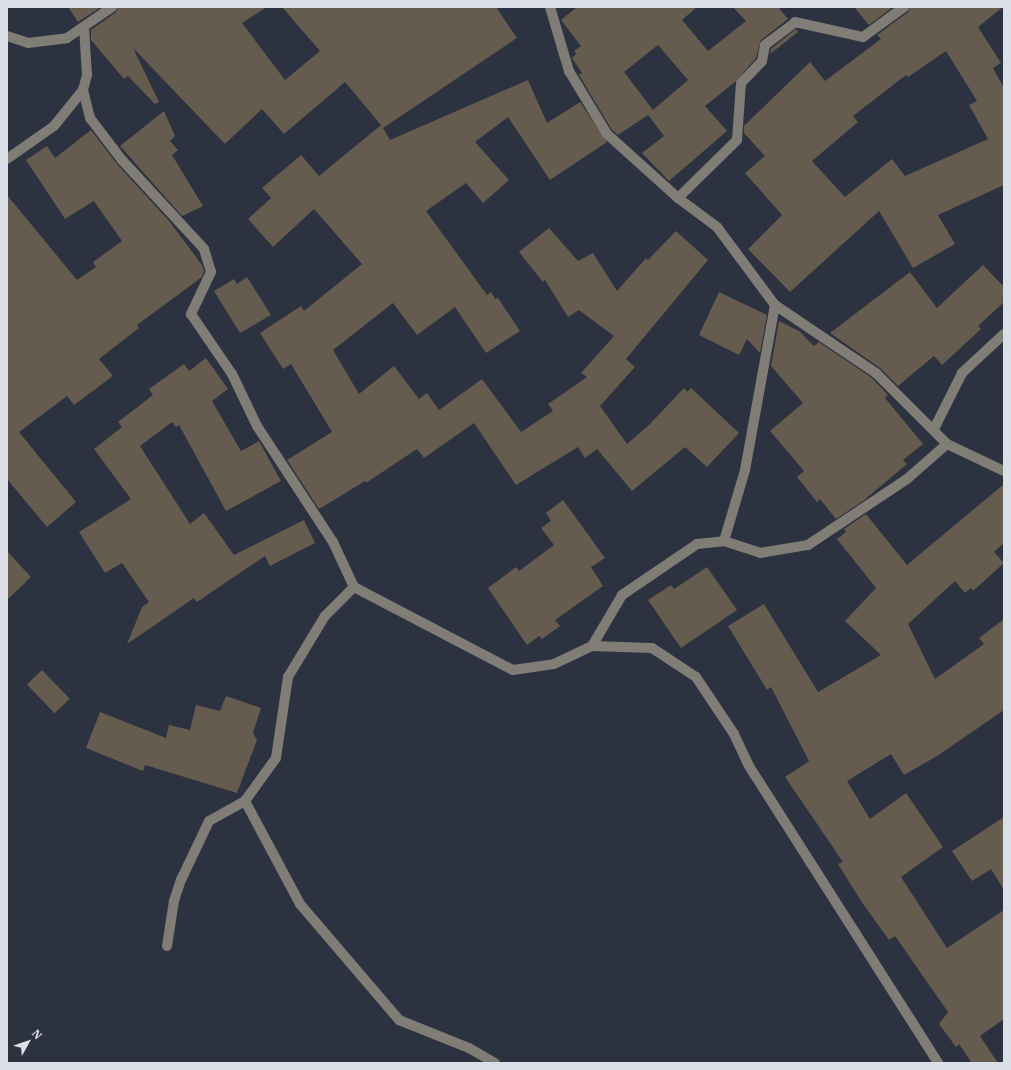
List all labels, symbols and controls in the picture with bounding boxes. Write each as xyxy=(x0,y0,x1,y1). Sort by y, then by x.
north arrow xyxy=(8,1022,48,1062)
text: N xyxy=(29,1026,45,1042)

